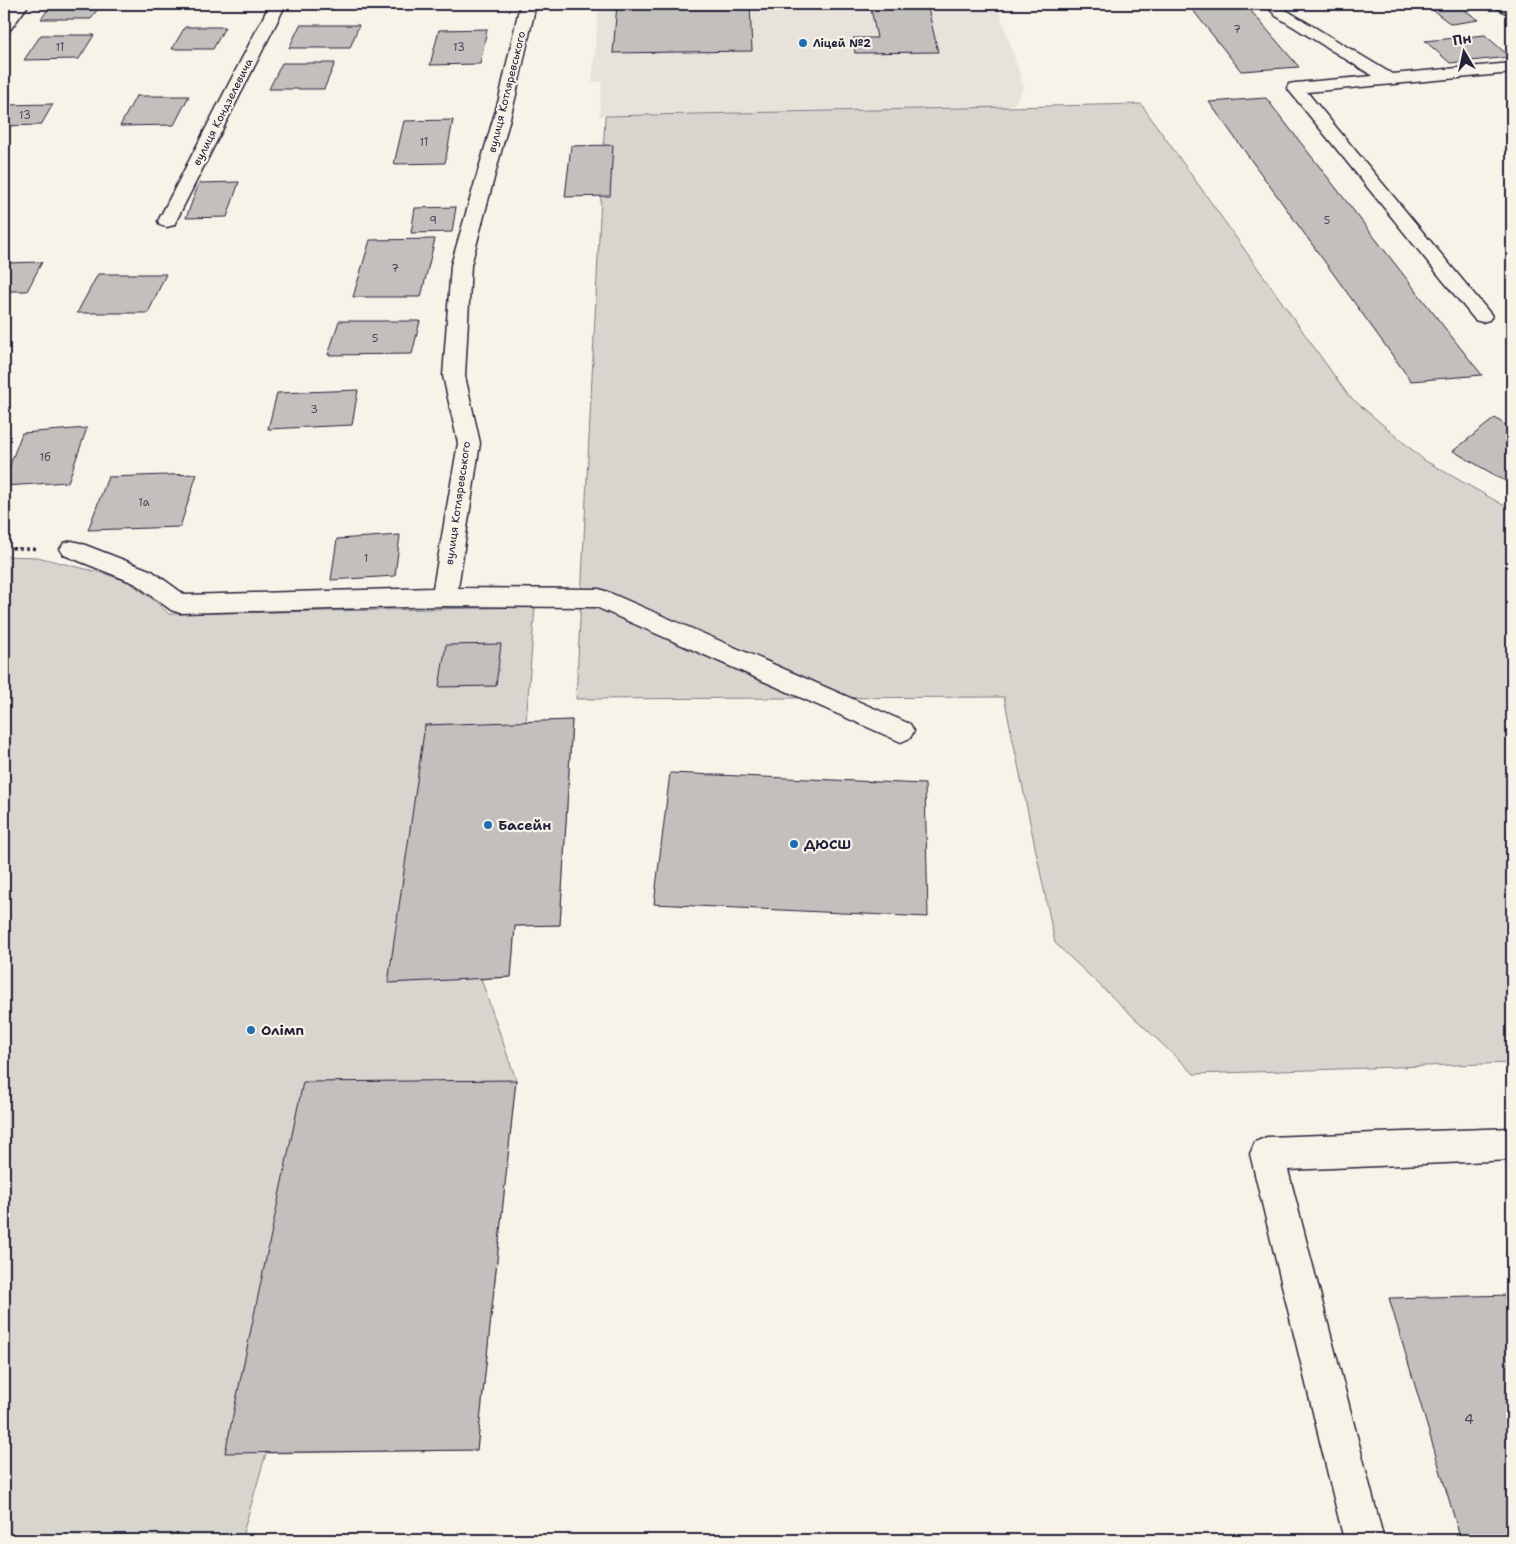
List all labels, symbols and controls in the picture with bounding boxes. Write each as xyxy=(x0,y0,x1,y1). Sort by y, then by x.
house number: 7 xyxy=(1233,22,1241,37)
north arrow xyxy=(1438,28,1488,78)
street label: вулиця Котляревського xyxy=(485,29,529,154)
text: Пн xyxy=(1451,29,1473,49)
place label: Ліцей №2 xyxy=(813,36,871,51)
marker: Ліцей №2 xyxy=(797,37,809,49)
house number: 11 xyxy=(56,40,64,55)
house number: 13 xyxy=(453,40,465,55)
street label: вулиця Кондзелевича xyxy=(190,56,257,168)
house number: 13 xyxy=(19,108,31,123)
house number: 11 xyxy=(420,135,428,150)
house number: 9 xyxy=(429,213,437,228)
house number: 5 xyxy=(1324,213,1331,228)
house number: 7 xyxy=(391,261,399,276)
house number: 5 xyxy=(372,331,379,346)
house number: 3 xyxy=(310,402,318,417)
street label: вулиця Котляревського xyxy=(442,440,474,566)
house number: 1б xyxy=(39,450,51,465)
house number: 1а xyxy=(138,495,150,510)
house number: 1 xyxy=(364,551,368,566)
place label: Басейн xyxy=(498,816,551,834)
marker: Басейн xyxy=(482,819,494,831)
place label: ДЮСШ xyxy=(804,835,851,853)
marker: ДЮСШ xyxy=(788,838,800,850)
place label: Олімп xyxy=(261,1021,304,1039)
marker: Олімп xyxy=(245,1024,257,1036)
house number: 4 xyxy=(1464,1410,1474,1428)

